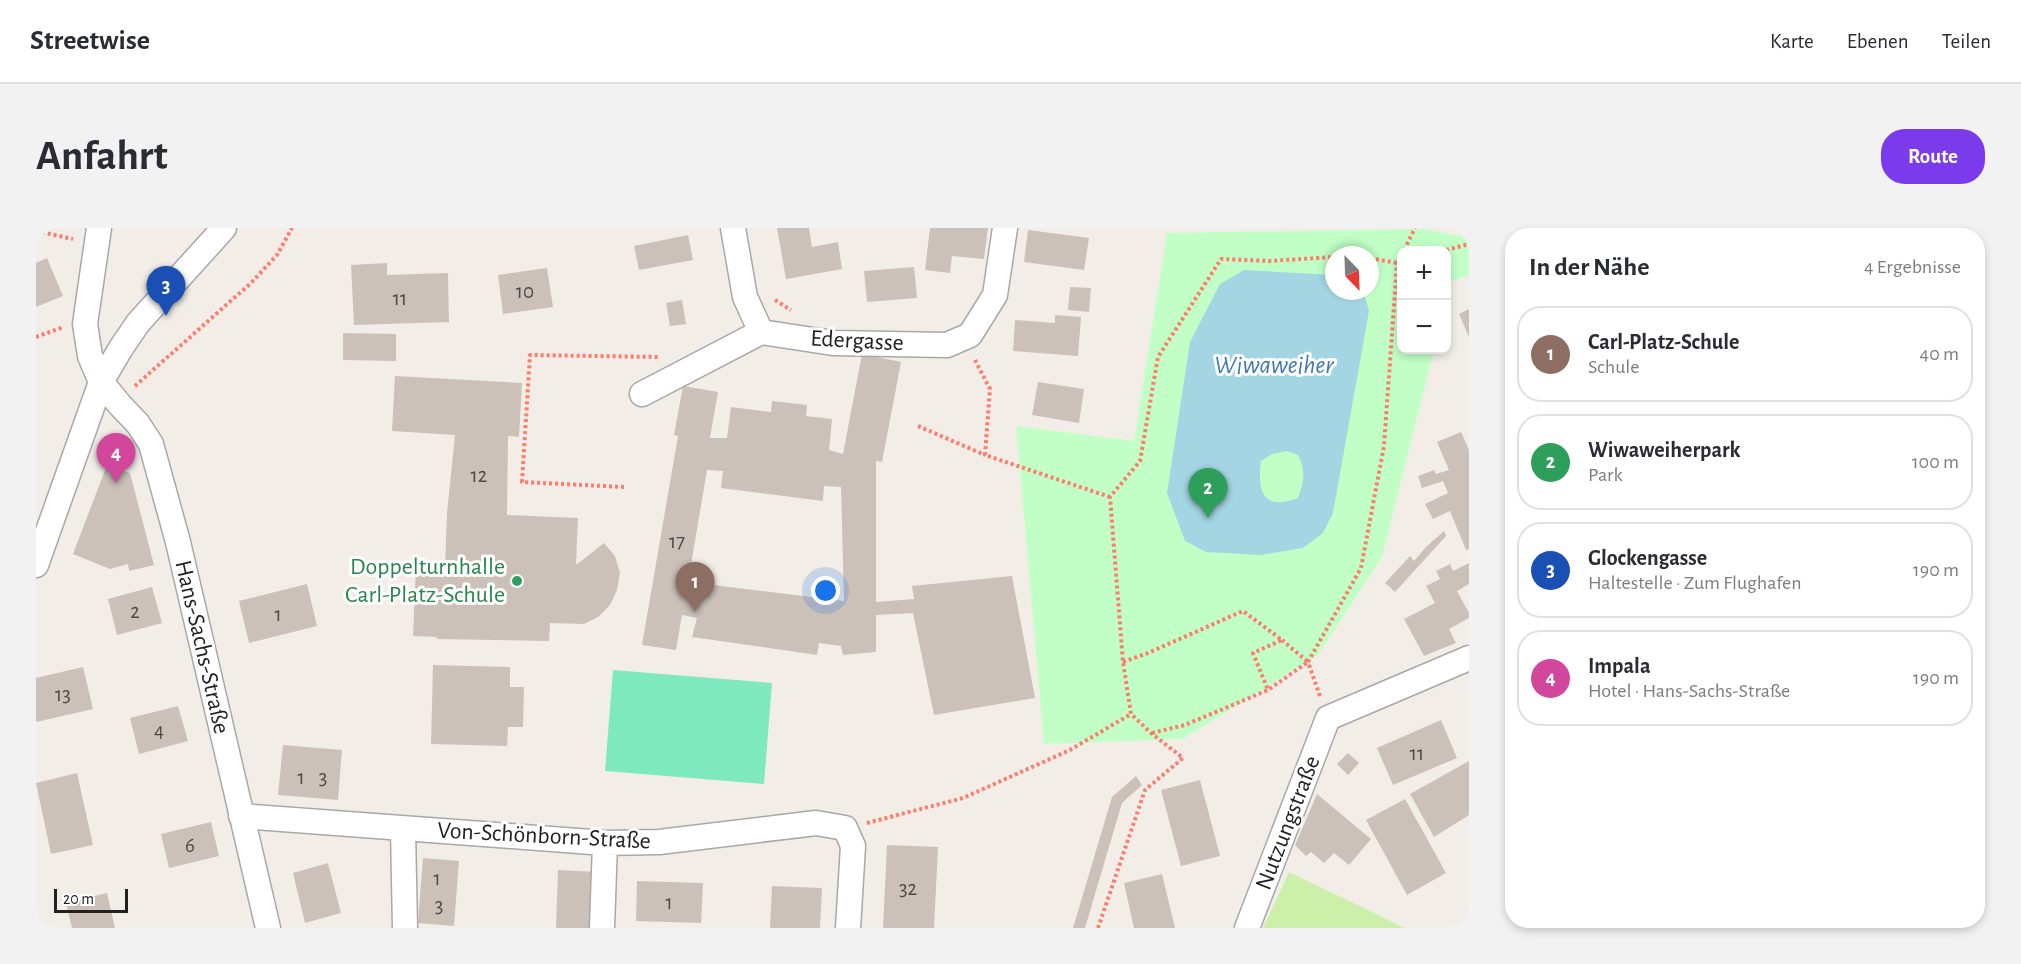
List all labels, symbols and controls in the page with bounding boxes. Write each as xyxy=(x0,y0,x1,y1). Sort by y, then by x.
text: Streetwise xyxy=(30,27,150,55)
text: Karte xyxy=(1770,31,1814,52)
text: Ebenen xyxy=(1847,31,1909,52)
text: Teilen xyxy=(1942,31,1991,52)
button: Route xyxy=(1881,129,1985,184)
text: Anfahrt xyxy=(36,135,168,177)
north arrow xyxy=(1325,246,1379,300)
map controls xyxy=(1397,246,1451,354)
button: + xyxy=(1397,246,1451,300)
text: In der Nähe xyxy=(1529,254,1649,280)
text: 4 Ergebnisse xyxy=(1864,257,1961,277)
pin: 3 xyxy=(146,266,186,316)
house number: 10 xyxy=(516,281,534,302)
house number: 11 xyxy=(393,288,407,309)
button: − xyxy=(1397,300,1451,354)
street label: Edergasse xyxy=(810,327,904,355)
text: Carl-Platz-Schule xyxy=(1588,331,1739,353)
text: 1 xyxy=(1547,344,1554,364)
text: 40 m xyxy=(1920,344,1959,364)
water label: Wiwaweiher xyxy=(1214,352,1335,378)
text: Schule xyxy=(1588,357,1640,377)
pin: 4 xyxy=(96,434,136,483)
text: Wiwaweiherpark xyxy=(1588,439,1740,461)
text: 2 xyxy=(1546,452,1555,472)
text: 100 m xyxy=(1912,452,1959,472)
house number: 12 xyxy=(471,465,487,486)
text: Park xyxy=(1588,465,1623,485)
pin: 2 xyxy=(1188,468,1228,518)
house number: 17 xyxy=(669,531,685,552)
text: Glockengasse xyxy=(1588,547,1707,569)
place label: Doppelturnhalle Carl-Platz-Schule xyxy=(345,555,505,607)
street label: Hans-Sachs-Straße xyxy=(170,558,234,736)
text: 3 xyxy=(1546,560,1555,580)
text: 190 m xyxy=(1913,560,1959,580)
pin: 1 xyxy=(676,562,714,612)
text: Haltestelle · Zum Flughafen xyxy=(1588,573,1802,593)
marker: Doppelturnhalle Carl-Platz-Schule xyxy=(510,574,524,588)
your location xyxy=(811,576,840,605)
house number: 2 xyxy=(130,601,140,622)
house number: 1 xyxy=(274,604,282,625)
text: Impala xyxy=(1588,655,1650,677)
text: 4 xyxy=(1545,668,1556,688)
text: 190 m xyxy=(1913,668,1959,688)
text: Hotel · Hans-Sachs-Straße xyxy=(1588,681,1790,701)
house number: 13 xyxy=(55,684,71,705)
house number: 4 xyxy=(154,720,164,741)
house number: 11 xyxy=(1410,743,1424,764)
street label: Nutzungstraße xyxy=(1251,753,1325,893)
house number: 1 xyxy=(297,767,305,788)
house number: 3 xyxy=(319,767,327,788)
street label: Von-Schönborn-Straße xyxy=(437,818,651,854)
house number: 6 xyxy=(185,835,195,856)
house number: 1 xyxy=(433,868,441,889)
house number: 32 xyxy=(899,878,917,899)
scale bar xyxy=(54,886,128,914)
text: 20 m xyxy=(63,891,94,907)
house number: 1 xyxy=(665,892,673,913)
house number: 3 xyxy=(435,895,443,916)

